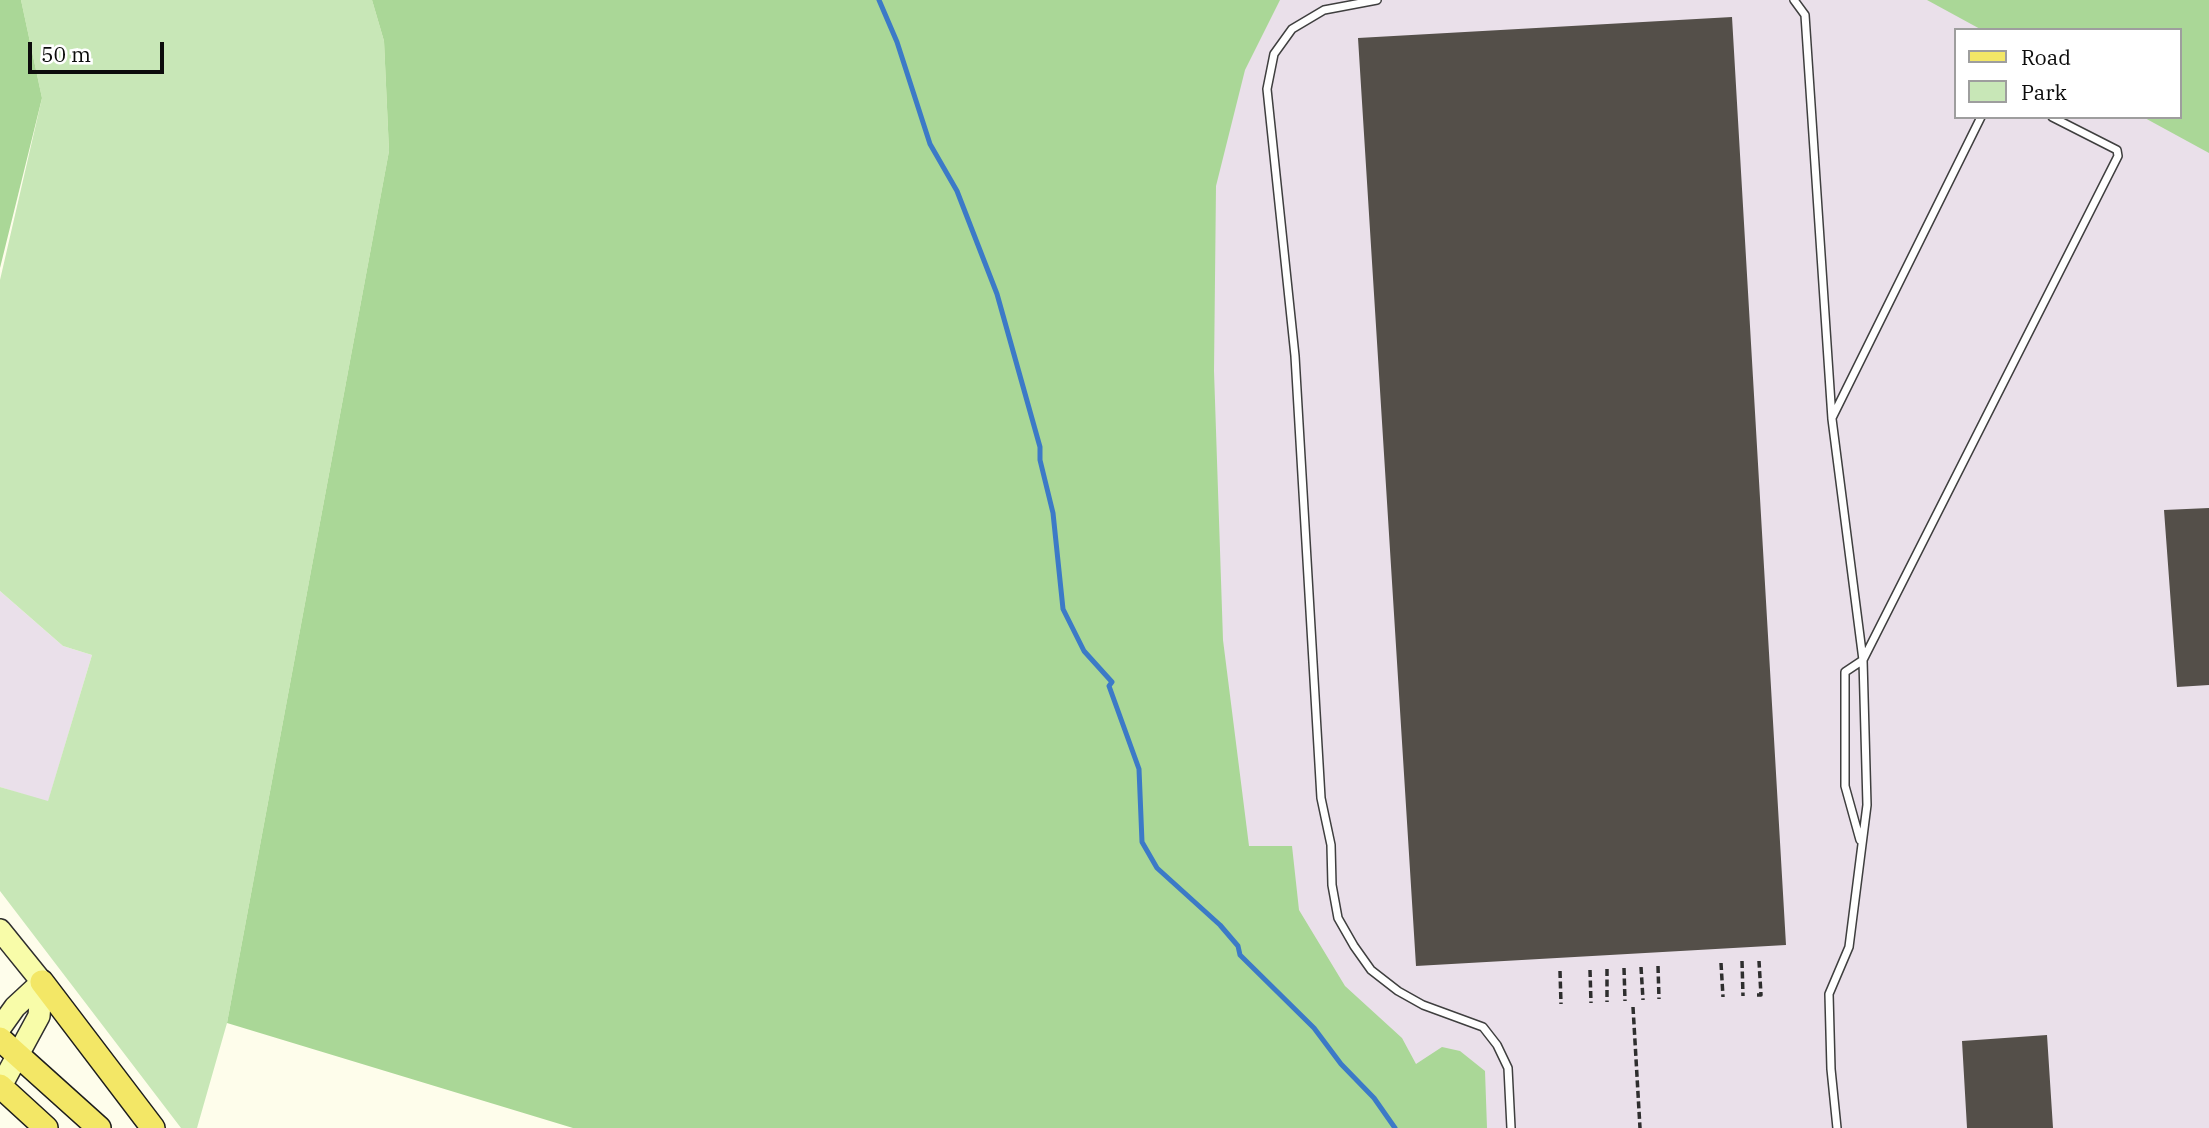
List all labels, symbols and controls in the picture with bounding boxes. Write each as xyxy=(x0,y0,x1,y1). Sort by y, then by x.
scale bar xyxy=(32,28,168,72)
legend xyxy=(1954,28,2181,119)
text: 50 m xyxy=(41,40,91,68)
text: Road xyxy=(2021,43,2071,71)
text: Park xyxy=(2021,78,2067,106)

